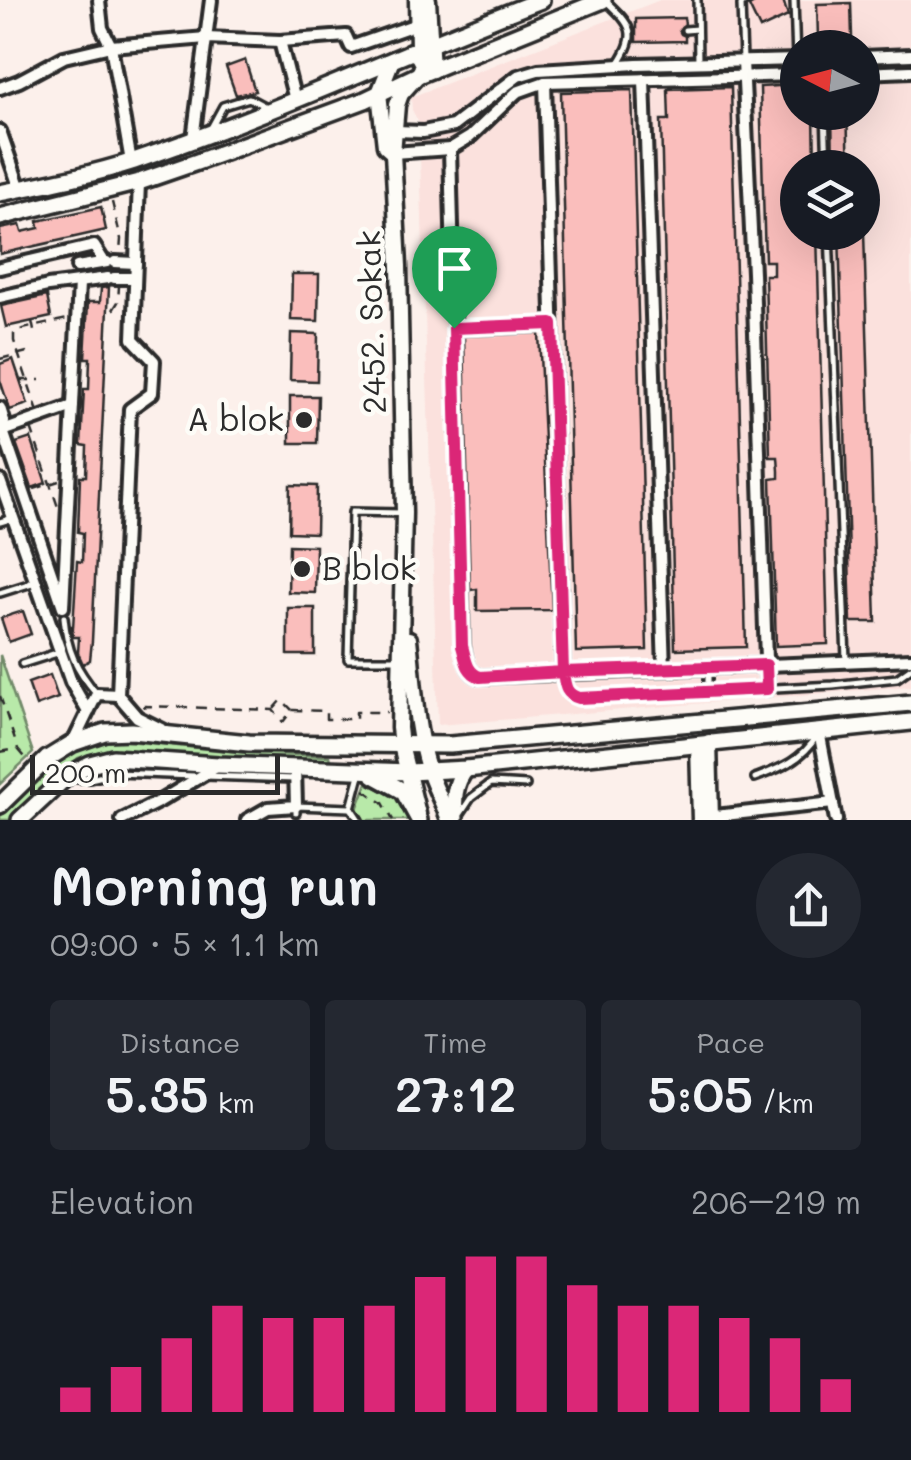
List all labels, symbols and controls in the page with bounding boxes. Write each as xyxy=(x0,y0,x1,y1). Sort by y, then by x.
north arrow xyxy=(780,30,880,130)
map controls xyxy=(780,30,880,250)
button: layers xyxy=(780,150,880,250)
pin xyxy=(412,226,497,329)
street label: 2452. Sokak xyxy=(346,230,394,415)
icon: arrive xyxy=(427,241,482,296)
place label: A blok xyxy=(187,397,284,439)
marker: A blok xyxy=(293,409,315,431)
place label: B blok xyxy=(322,546,417,588)
marker: B blok xyxy=(291,558,313,580)
scale bar xyxy=(30,750,280,794)
text: 200 m xyxy=(45,754,126,790)
text: Morning run xyxy=(50,848,378,920)
button: share xyxy=(756,853,861,958)
text: 09:00 · 5 × 1.1 km xyxy=(50,922,320,964)
text: Distance xyxy=(120,1024,240,1060)
text: Time xyxy=(424,1024,487,1060)
text: Pace xyxy=(697,1024,765,1060)
text: 5.35 xyxy=(105,1060,209,1126)
text: 27:12 xyxy=(395,1060,516,1126)
text: 5:05 xyxy=(647,1060,753,1126)
text: km xyxy=(209,1084,255,1120)
text: /km xyxy=(753,1084,814,1120)
text: Elevation xyxy=(50,1180,194,1222)
text: 206–219 m xyxy=(691,1180,861,1222)

